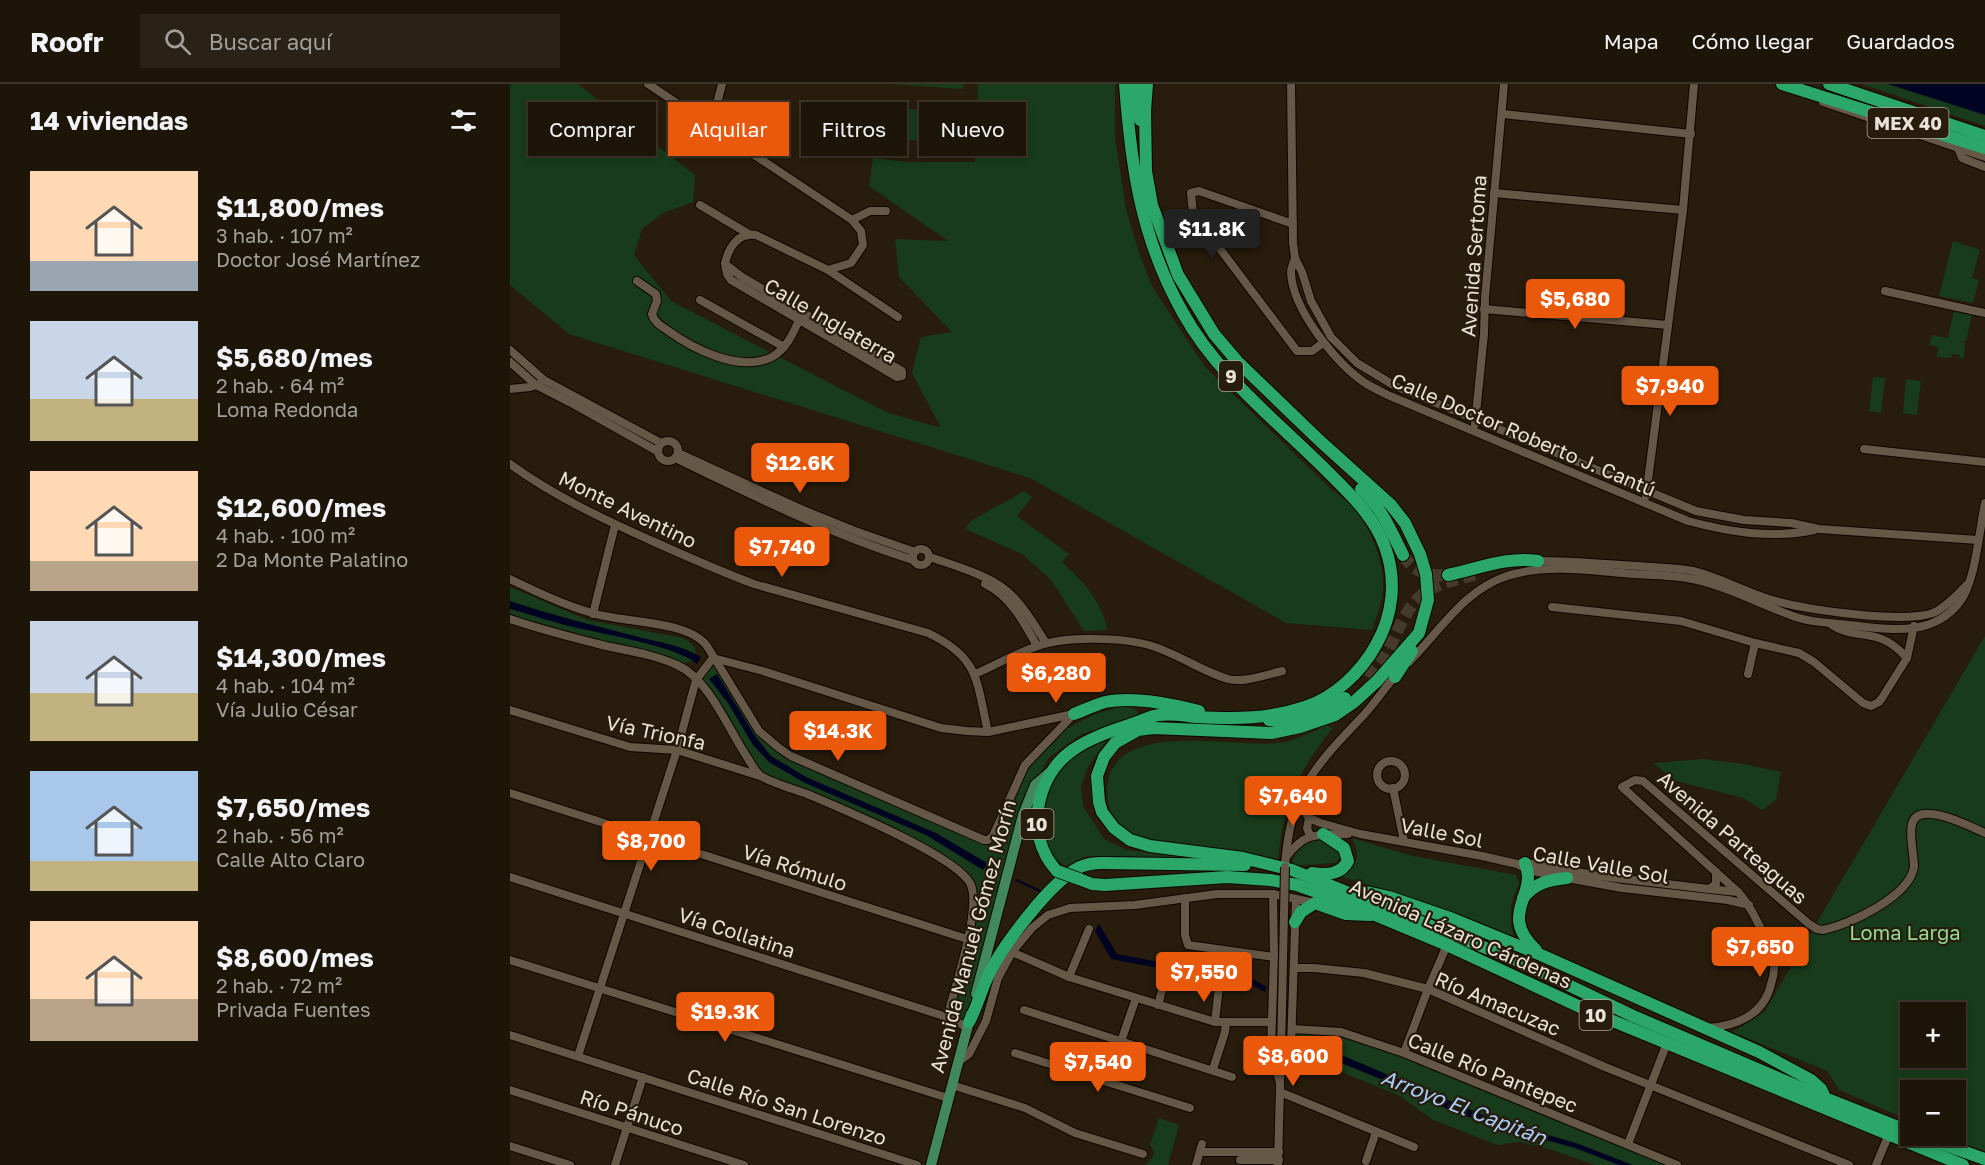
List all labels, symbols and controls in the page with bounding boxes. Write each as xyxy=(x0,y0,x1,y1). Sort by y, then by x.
search box xyxy=(140,14,560,68)
text: Roofr xyxy=(30,25,104,58)
icon: search xyxy=(161,25,194,58)
text: Buscar aquí xyxy=(209,28,332,55)
text: Mapa xyxy=(1604,28,1659,54)
text: Cómo llegar xyxy=(1692,28,1813,54)
text: Guardados xyxy=(1846,28,1955,54)
chip: Comprar xyxy=(528,102,656,156)
chip: Alquilar xyxy=(668,102,789,156)
chip: Filtros xyxy=(801,102,907,156)
chip: Nuevo xyxy=(919,102,1026,156)
icon: filters xyxy=(447,104,480,137)
text: 14 viviendas xyxy=(30,105,188,136)
road number: MEX 40 xyxy=(1868,108,1948,138)
street label: Avenida Sertoma xyxy=(1455,174,1491,338)
text: $11,800/mes xyxy=(216,192,384,223)
icon: home xyxy=(78,195,150,267)
pin: $11.8K xyxy=(1163,209,1261,260)
text: $11.8K xyxy=(1178,216,1246,240)
text: 3 hab. · 107 m² xyxy=(216,223,353,247)
text: Doctor José Martínez xyxy=(216,247,420,271)
street label: Calle Inglaterra xyxy=(761,272,901,368)
pin: $5,680 xyxy=(1526,279,1624,330)
text: $5,680 xyxy=(1540,286,1610,310)
text: $5,680/mes xyxy=(216,342,373,373)
icon: home xyxy=(78,345,150,417)
road number: 9 xyxy=(1219,361,1243,391)
pin: $7,940 xyxy=(1621,366,1719,417)
street label: Calle Doctor Roberto J. Cantú xyxy=(1388,367,1660,501)
text: 2 hab. · 64 m² xyxy=(216,373,344,397)
text: $7,940 xyxy=(1636,373,1704,397)
text: Loma Redonda xyxy=(216,397,358,421)
pin: $12.6K xyxy=(751,443,849,494)
text: $12.6K xyxy=(765,450,835,474)
street label: Monte Aventino xyxy=(555,465,701,553)
text: $12,600/mes xyxy=(216,492,386,523)
icon: home xyxy=(78,495,150,567)
text: 4 hab. · 100 m² xyxy=(216,523,355,547)
pin: $7,740 xyxy=(733,527,831,578)
text: $7,740 xyxy=(748,534,816,558)
text: 2 Da Monte Palatino xyxy=(216,547,408,571)
text: $14,300/mes xyxy=(216,642,386,673)
icon: home xyxy=(78,645,150,717)
pin: $6,280 xyxy=(1007,653,1105,704)
text: $6,280 xyxy=(1021,660,1091,684)
text: 4 hab. · 104 m² xyxy=(216,673,355,697)
text: Vía Julio César xyxy=(216,697,358,721)
street label: Vía Trionfa xyxy=(604,710,708,754)
pin: $14.3K xyxy=(789,711,887,762)
text: $14.3K xyxy=(803,718,873,742)
street label: Avenida Parteaguas xyxy=(1653,765,1813,909)
pin: $7,640 xyxy=(1244,776,1342,827)
text: $7,640 xyxy=(1259,783,1327,807)
text: $7,650/mes xyxy=(216,792,370,823)
icon: home xyxy=(78,795,150,867)
street label: Avenida Manuel Gómez Morín xyxy=(924,797,1020,1075)
road number: 10 xyxy=(1020,809,1054,839)
street label: Valle Sol xyxy=(1399,812,1485,852)
pin: $8,700 xyxy=(602,821,700,872)
text: 2 hab. · 56 m² xyxy=(216,823,344,847)
text: $8,700 xyxy=(616,828,686,852)
street label: Vía Rómulo xyxy=(740,839,850,895)
street label: Calle Valle Sol xyxy=(1531,840,1671,888)
text: Calle Alto Claro xyxy=(216,847,365,871)
street label: Avenida Lázaro Cárdenas xyxy=(1346,873,1576,993)
street label: Vía Collatina xyxy=(676,902,798,962)
park label: Loma Larga xyxy=(1849,920,1961,944)
pin: $7,650 xyxy=(1711,927,1809,978)
text: $7,650 xyxy=(1726,934,1794,958)
text: $8,600/mes xyxy=(216,942,374,973)
icon: home xyxy=(78,945,150,1017)
pin: $7,550 xyxy=(1155,952,1253,1003)
text: $7,550 xyxy=(1170,959,1238,983)
street label: Río Amacuzac xyxy=(1432,966,1564,1040)
text: 2 hab. · 72 m² xyxy=(216,973,342,997)
pin: $19.3K xyxy=(676,992,774,1043)
text: Privada Fuentes xyxy=(216,997,371,1021)
text: $19.3K xyxy=(690,999,760,1023)
road number: 10 xyxy=(1580,1000,1612,1030)
map controls xyxy=(1900,1002,1966,1146)
button: + xyxy=(1900,1002,1966,1068)
street label: Calle Río Pantepec xyxy=(1405,1027,1581,1117)
pin: $8,600 xyxy=(1244,1036,1342,1087)
pin: $7,540 xyxy=(1049,1042,1147,1093)
text: $8,600 xyxy=(1257,1043,1329,1067)
text: $7,540 xyxy=(1064,1049,1132,1073)
street label: Calle Río San Lorenzo xyxy=(684,1062,890,1150)
water label: Arroyo El Capitán xyxy=(1378,1064,1551,1151)
button: − xyxy=(1900,1080,1966,1146)
street label: Río Pánuco xyxy=(577,1084,687,1140)

